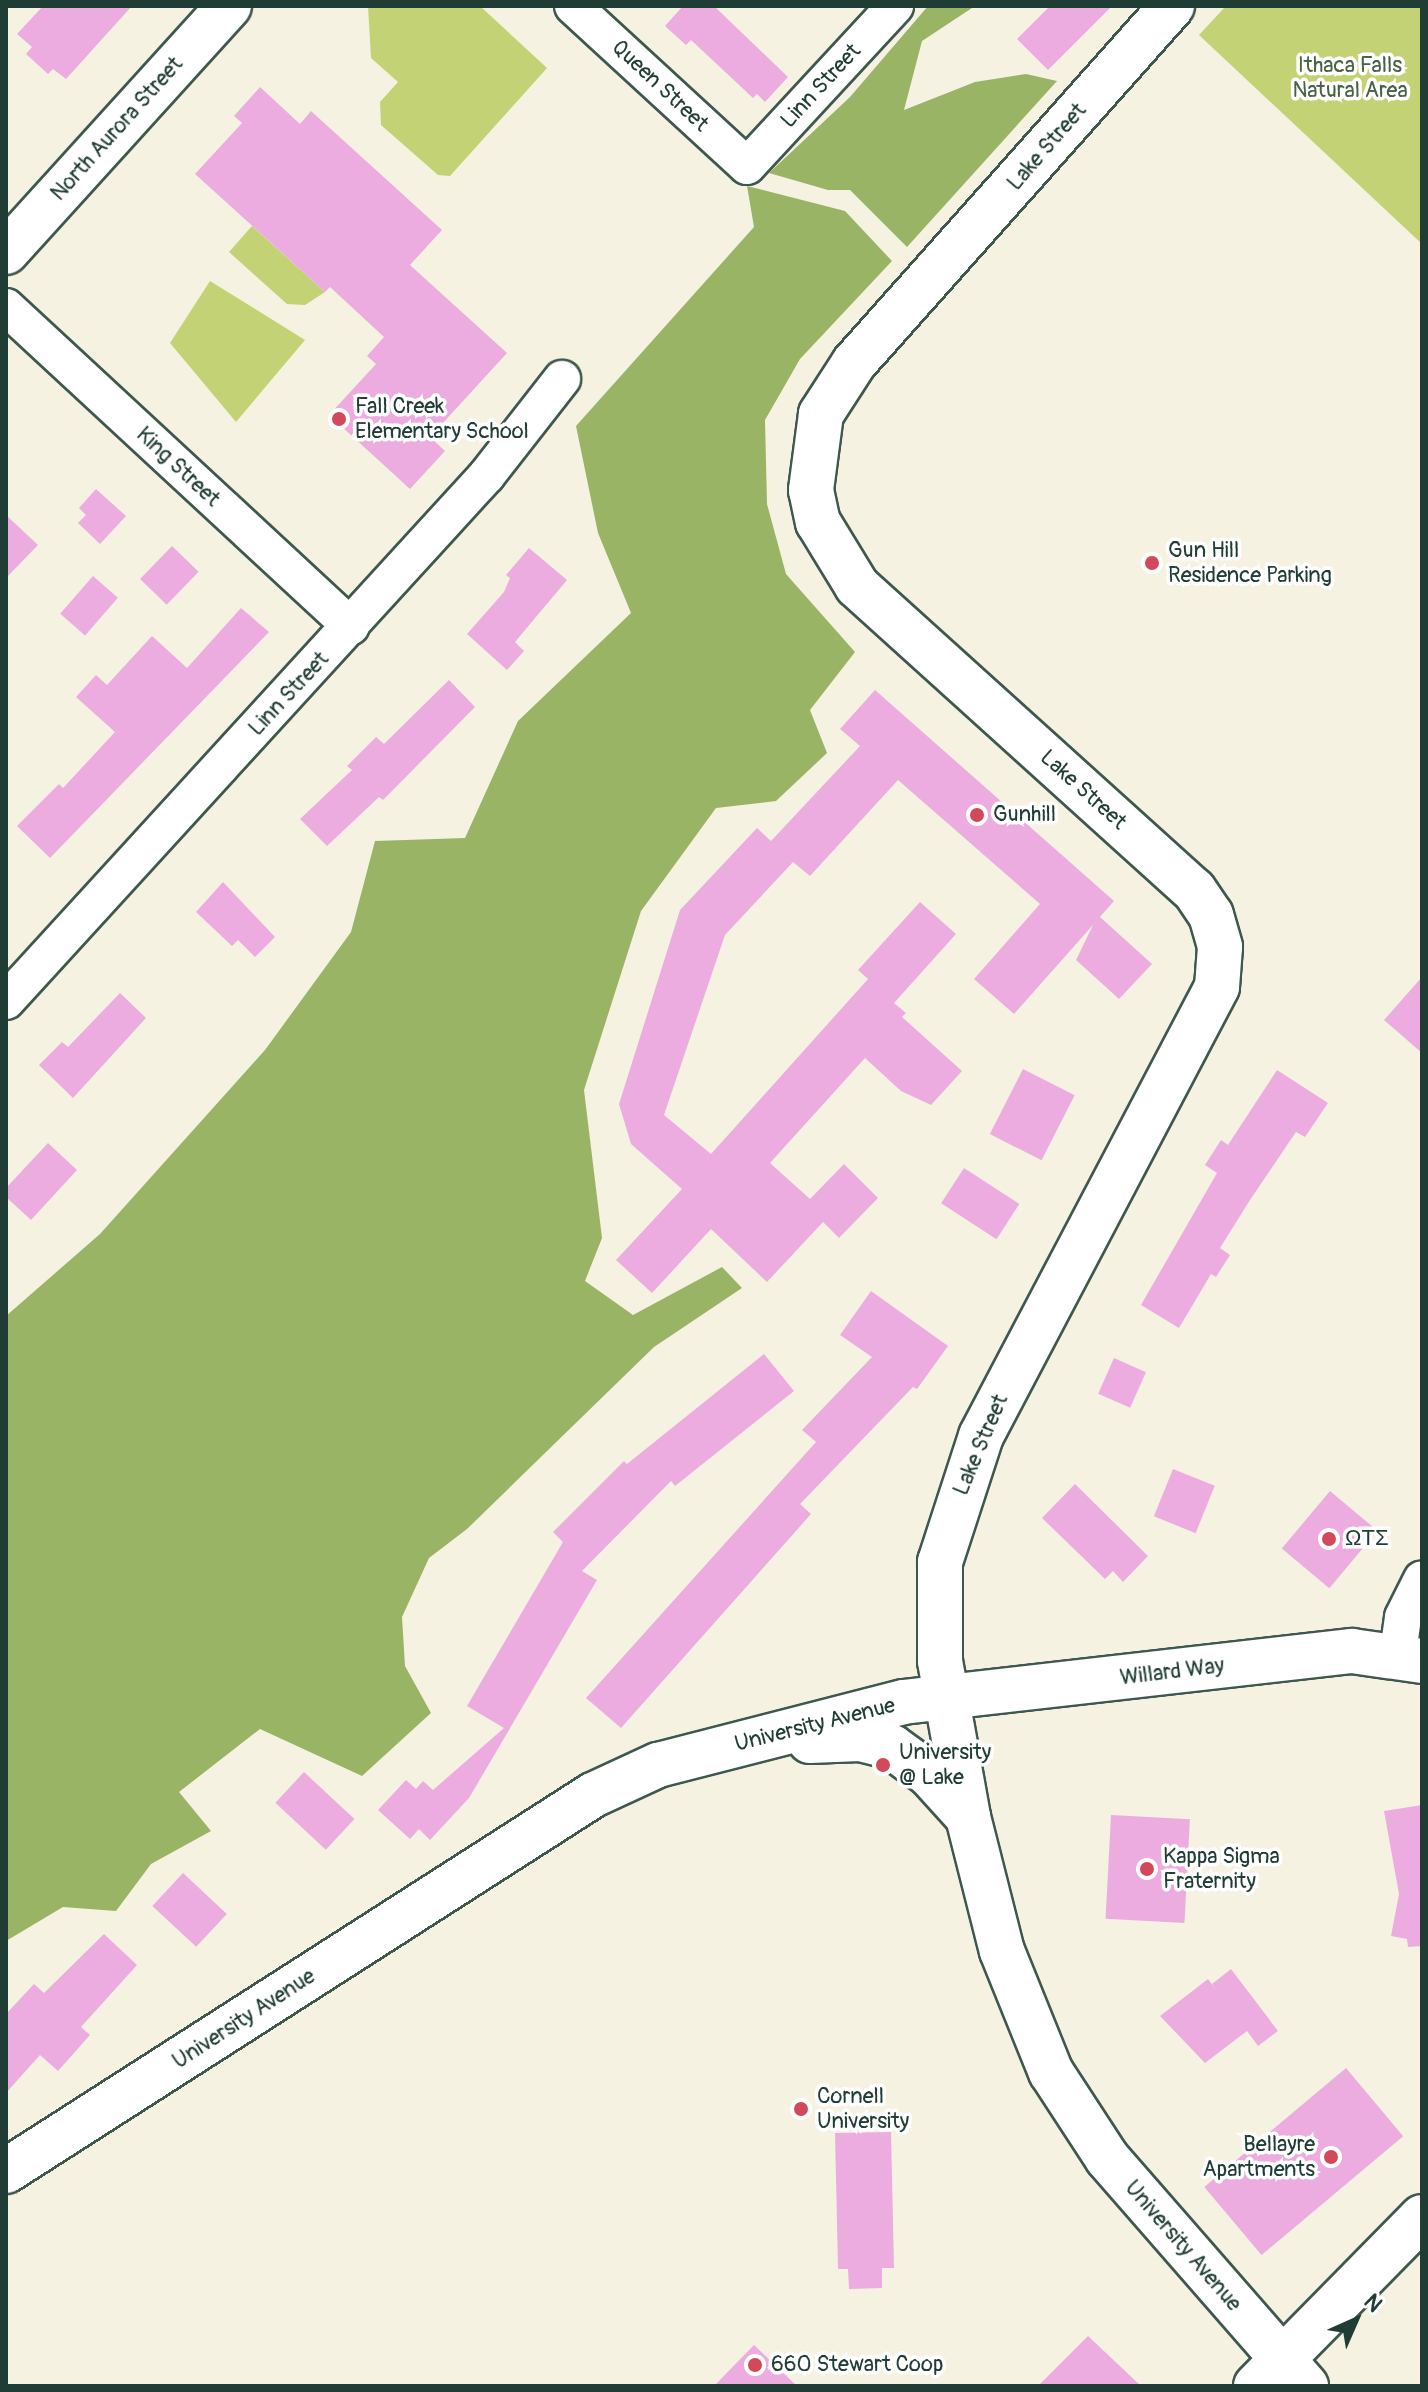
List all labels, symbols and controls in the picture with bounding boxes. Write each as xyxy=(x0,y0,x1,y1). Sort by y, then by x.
street label: Queen Street xyxy=(606,35,714,137)
street label: Linn Street xyxy=(775,38,867,134)
street label: North Aurora Street xyxy=(45,52,189,206)
park label: Ithaca Falls Natural Area xyxy=(1292,52,1408,104)
street label: Lake Street xyxy=(1002,98,1092,196)
place label: Fall Creek Elementary School xyxy=(355,393,529,444)
marker: Fall Creek Elementary School xyxy=(330,410,348,428)
street label: King Street xyxy=(131,422,225,512)
place label: Gun Hill Residence Parking xyxy=(1168,537,1332,588)
marker: Gun Hill Residence Parking xyxy=(1143,554,1161,572)
street label: Linn Street xyxy=(243,646,335,742)
street label: Lake Street xyxy=(1034,744,1132,836)
place label: Gunhill xyxy=(993,802,1056,828)
marker: Gunhill xyxy=(968,806,986,824)
street label: Lake Street xyxy=(948,1391,1014,1499)
place label: ΩΤΣ xyxy=(1345,1526,1388,1552)
marker: ΩΤΣ xyxy=(1320,1530,1338,1548)
street label: Willard Way xyxy=(1118,1653,1226,1691)
street label: University Avenue xyxy=(732,1692,898,1758)
place label: University @ Lake xyxy=(899,1739,991,1790)
marker: University @ Lake xyxy=(874,1756,892,1774)
place label: Kappa Sigma Fraternity xyxy=(1163,1843,1280,1894)
marker: Kappa Sigma Fraternity xyxy=(1138,1860,1156,1878)
street label: University Avenue xyxy=(168,1963,320,2075)
place label: Cornell University xyxy=(817,2083,909,2134)
marker: Cornell University xyxy=(792,2100,810,2118)
place label: Bellayre Apartments xyxy=(1203,2131,1315,2182)
marker: Bellayre Apartments xyxy=(1322,2148,1340,2166)
street label: University Avenue xyxy=(1119,2175,1247,2317)
north arrow xyxy=(1316,2280,1396,2360)
text: N xyxy=(1358,2288,1388,2318)
place label: 660 Stewart Coop xyxy=(771,2352,943,2378)
marker: 660 Stewart Coop xyxy=(746,2356,764,2374)

